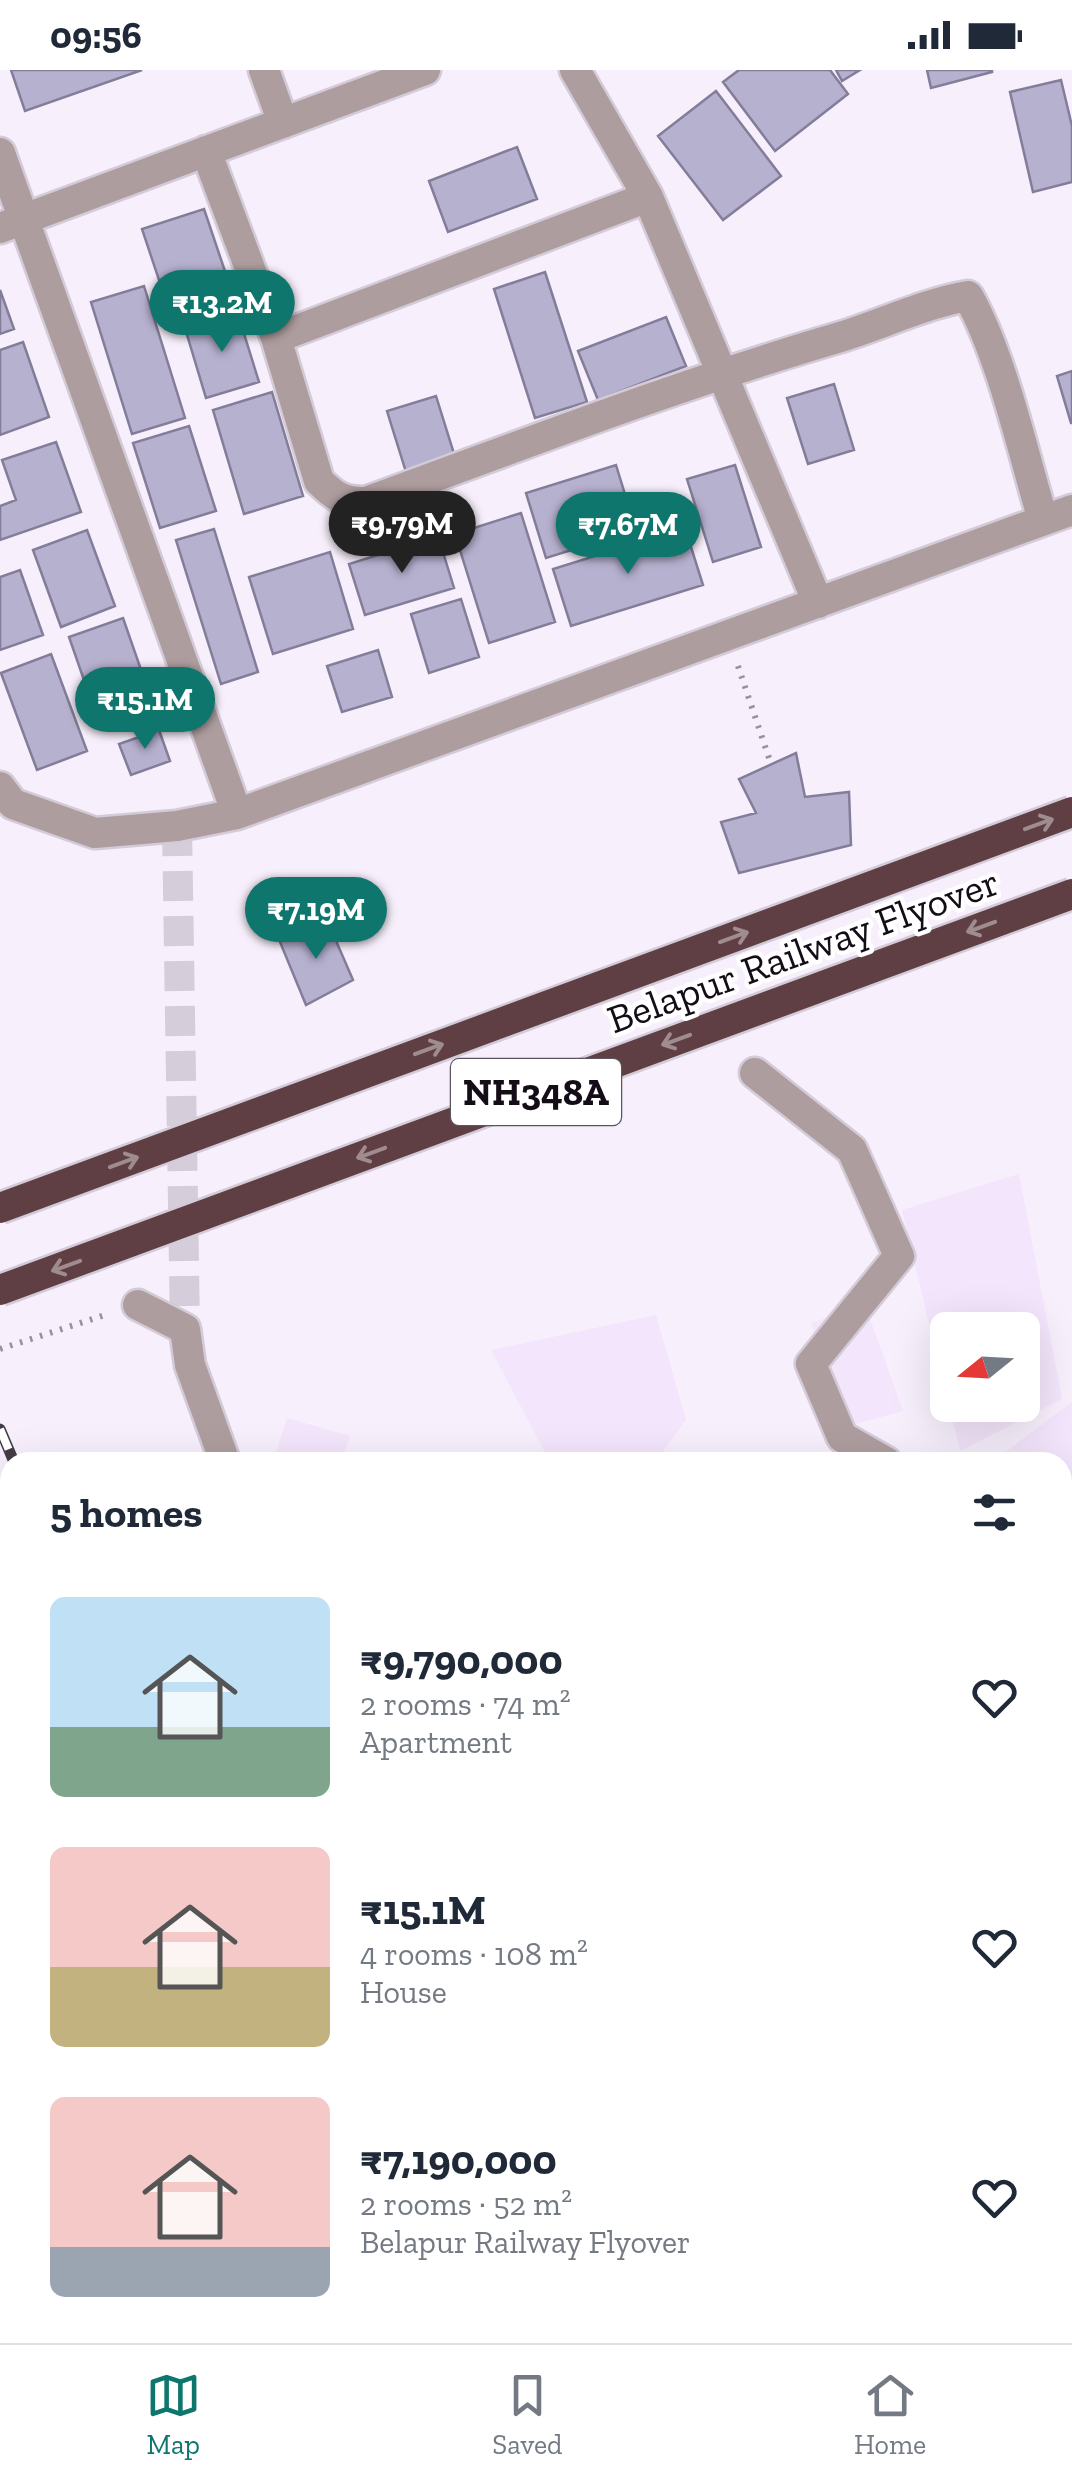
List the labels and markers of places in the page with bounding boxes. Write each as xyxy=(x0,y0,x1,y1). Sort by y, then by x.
pin: ₹13.2M xyxy=(141,270,303,355)
pin: ₹9.79M xyxy=(321,491,483,576)
pin: ₹7.67M xyxy=(547,492,709,577)
pin: ₹15.1M xyxy=(64,667,226,752)
pin: ₹7.19M xyxy=(235,877,397,962)

